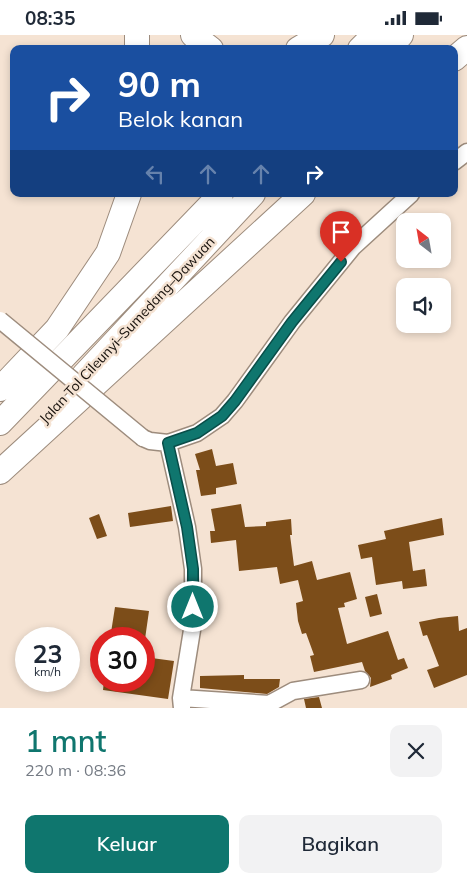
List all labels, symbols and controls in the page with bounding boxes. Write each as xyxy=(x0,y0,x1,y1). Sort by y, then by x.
text: 08:35 xyxy=(25,6,75,30)
text: 90 m xyxy=(118,62,201,106)
icon: right xyxy=(35,65,100,130)
text: Belok kanan xyxy=(118,105,243,133)
icon: left xyxy=(141,160,169,188)
icon: ahead xyxy=(194,160,222,188)
icon: ahead xyxy=(247,160,275,188)
icon: right xyxy=(300,160,328,188)
pin xyxy=(320,211,362,262)
north arrow xyxy=(396,213,451,267)
map controls xyxy=(396,213,451,333)
icon: arrive xyxy=(327,218,355,246)
street label: Jalan Tol Cileunyi–Sumedang–Dawuan xyxy=(35,233,219,427)
button: sound xyxy=(396,278,451,333)
position arrow xyxy=(166,580,218,632)
speed limit sign: 30 xyxy=(90,627,155,692)
text: 23 xyxy=(32,638,63,669)
text: km/h xyxy=(34,664,61,679)
text: 1 mnt xyxy=(25,722,106,760)
button: close xyxy=(390,725,442,777)
text: 220 m · 08:36 xyxy=(25,760,126,780)
button: Keluar xyxy=(25,815,229,873)
button: Bagikan xyxy=(239,815,442,873)

